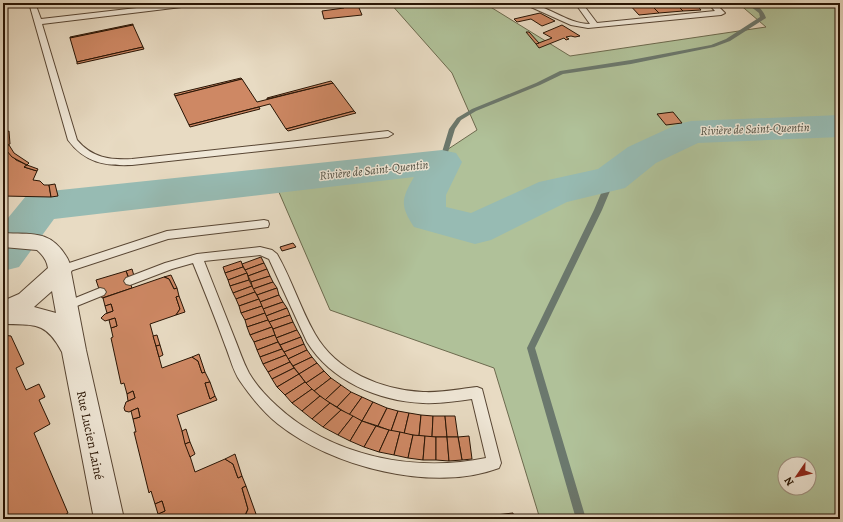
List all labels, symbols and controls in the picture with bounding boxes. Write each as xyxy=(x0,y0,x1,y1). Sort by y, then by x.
water label: Rivière de Saint-Quentin xyxy=(700,119,810,139)
water label: Rivière de Saint-Quentin xyxy=(319,156,429,184)
street label: Rue Lucien Lainé xyxy=(73,389,108,481)
north arrow xyxy=(777,456,817,496)
text: N xyxy=(781,474,798,489)

